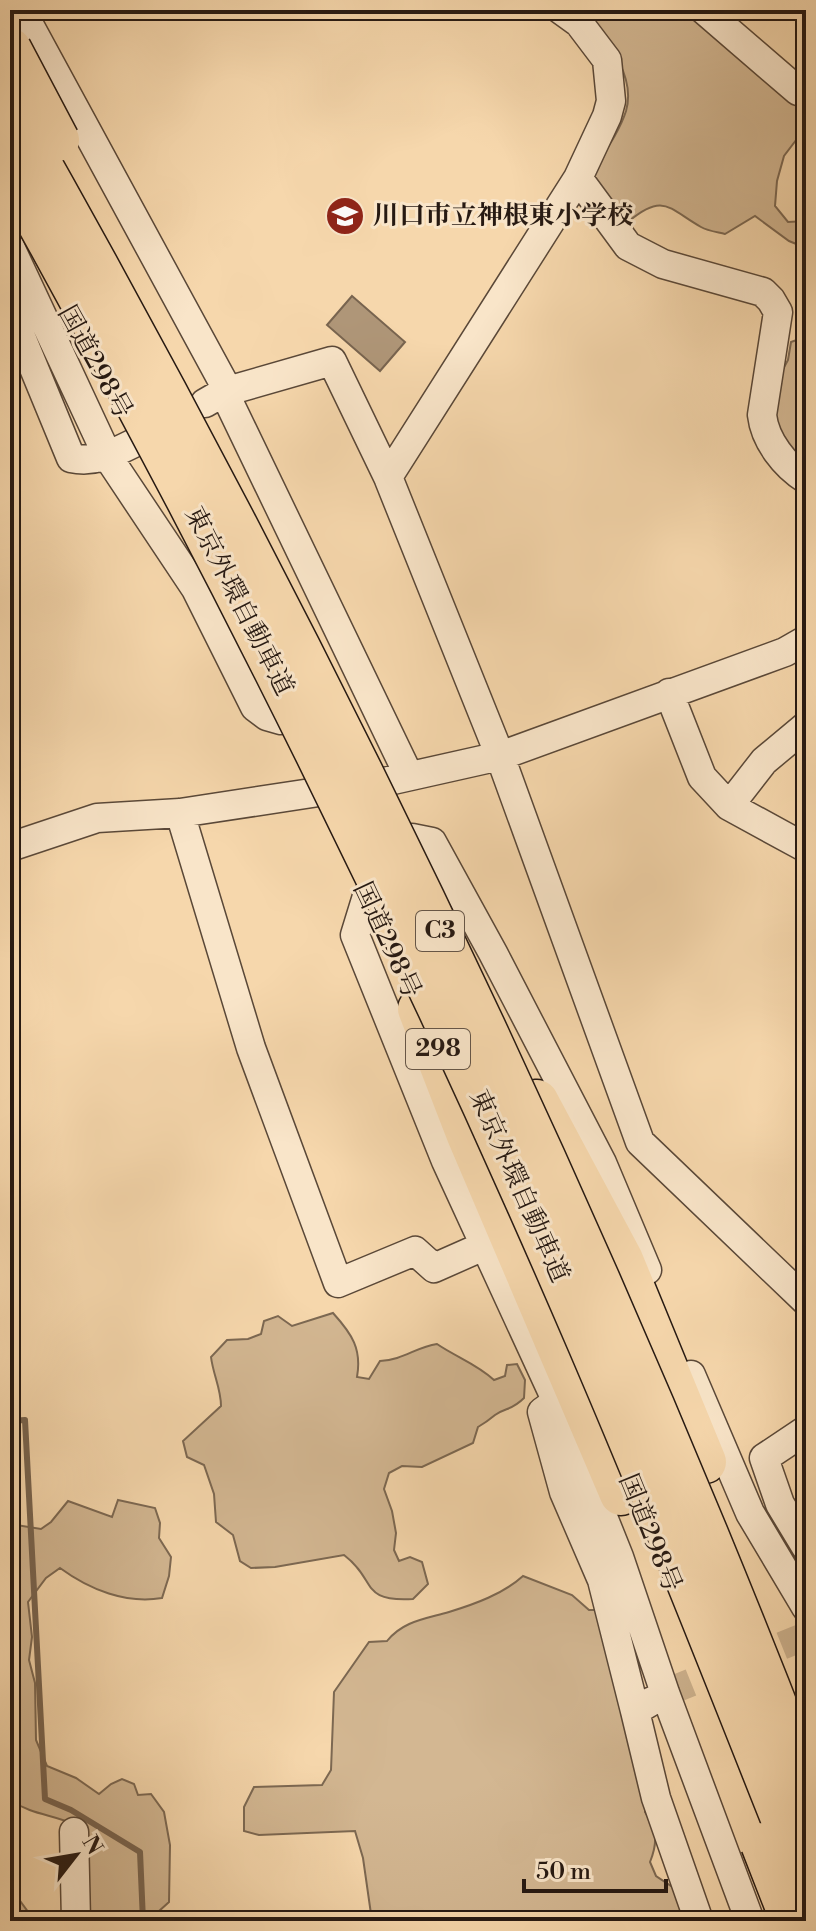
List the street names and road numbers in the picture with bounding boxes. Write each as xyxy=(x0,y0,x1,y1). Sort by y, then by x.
street label: 国道298号 xyxy=(51,300,139,424)
street label: 東京外環自動車道 xyxy=(178,501,300,701)
street label: 国道298号 xyxy=(346,877,428,1003)
road number: C3 xyxy=(416,911,464,951)
road number: 298 xyxy=(406,1029,470,1069)
street label: 東京外環自動車道 xyxy=(462,1084,576,1288)
street label: 国道298号 xyxy=(612,1469,688,1597)

